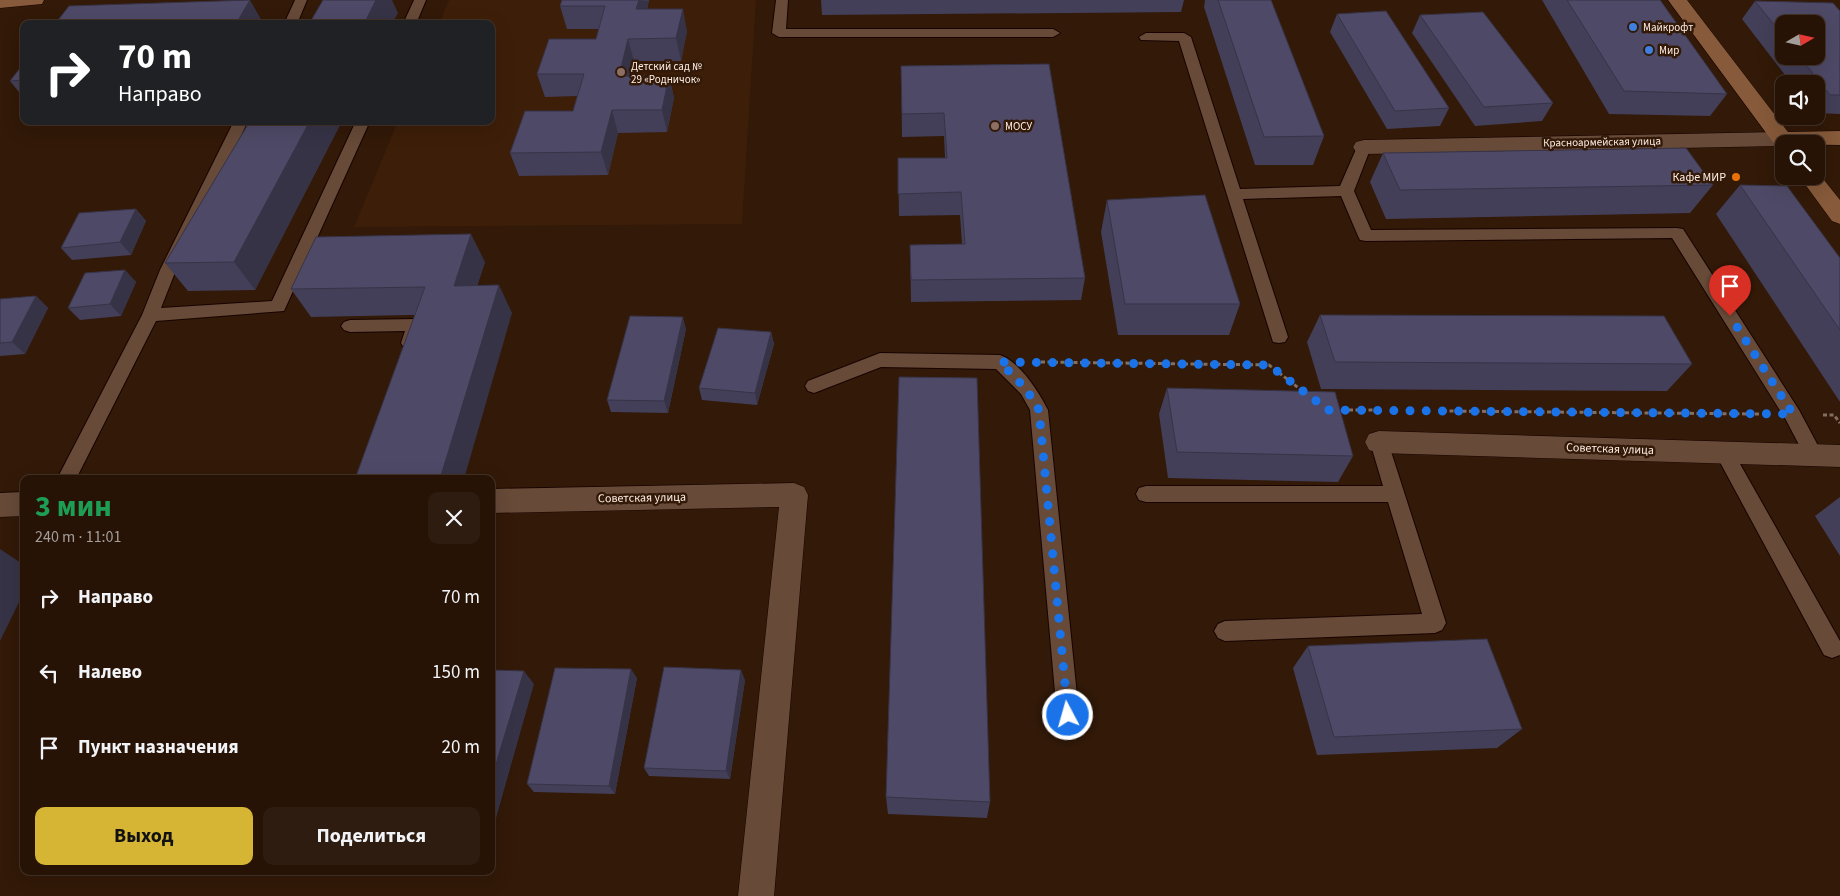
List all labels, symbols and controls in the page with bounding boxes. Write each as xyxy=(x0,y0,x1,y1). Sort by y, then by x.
north arrow xyxy=(1775,15,1825,65)
map controls xyxy=(1775,15,1825,185)
place label: Майкрофт xyxy=(1643,20,1693,35)
marker: Майкрофт xyxy=(1627,21,1639,33)
text: 70 m xyxy=(118,32,192,82)
icon: right xyxy=(35,40,100,105)
place label: Мир xyxy=(1659,43,1679,58)
marker: Мир xyxy=(1643,44,1655,56)
place label: Детский сад № 29 «Родничок» xyxy=(631,59,702,87)
marker: Детский сад № 29 «Родничок» xyxy=(615,66,627,78)
button: sound xyxy=(1775,75,1825,125)
text: Направо xyxy=(118,78,202,110)
place label: МОСУ xyxy=(1005,119,1033,134)
marker: МОСУ xyxy=(989,120,1001,132)
street label: Красноармейская улица xyxy=(1543,133,1661,151)
button: search xyxy=(1775,135,1825,185)
place label: Кафе МИР xyxy=(1672,169,1726,186)
marker: Кафе МИР xyxy=(1730,171,1742,183)
pin xyxy=(1709,265,1751,316)
icon: arrive xyxy=(1716,272,1744,300)
street label: Советская улица xyxy=(1566,439,1654,459)
text: 3 мин xyxy=(35,485,112,528)
street label: Советская улица xyxy=(598,489,686,507)
button: close xyxy=(428,492,480,544)
text: 240 m · 11:01 xyxy=(35,526,122,548)
icon: right xyxy=(35,584,63,612)
text: Направо xyxy=(78,584,153,611)
text: 70 m xyxy=(442,584,480,611)
icon: left xyxy=(35,659,63,687)
text: Налево xyxy=(78,659,142,686)
text: 150 m xyxy=(432,659,480,686)
position arrow xyxy=(1041,688,1093,740)
icon: arrive xyxy=(35,734,63,762)
text: Пункт назначения xyxy=(78,734,239,761)
text: 20 m xyxy=(442,734,480,761)
button: Выход xyxy=(35,807,253,865)
button: Поделиться xyxy=(263,807,480,865)

